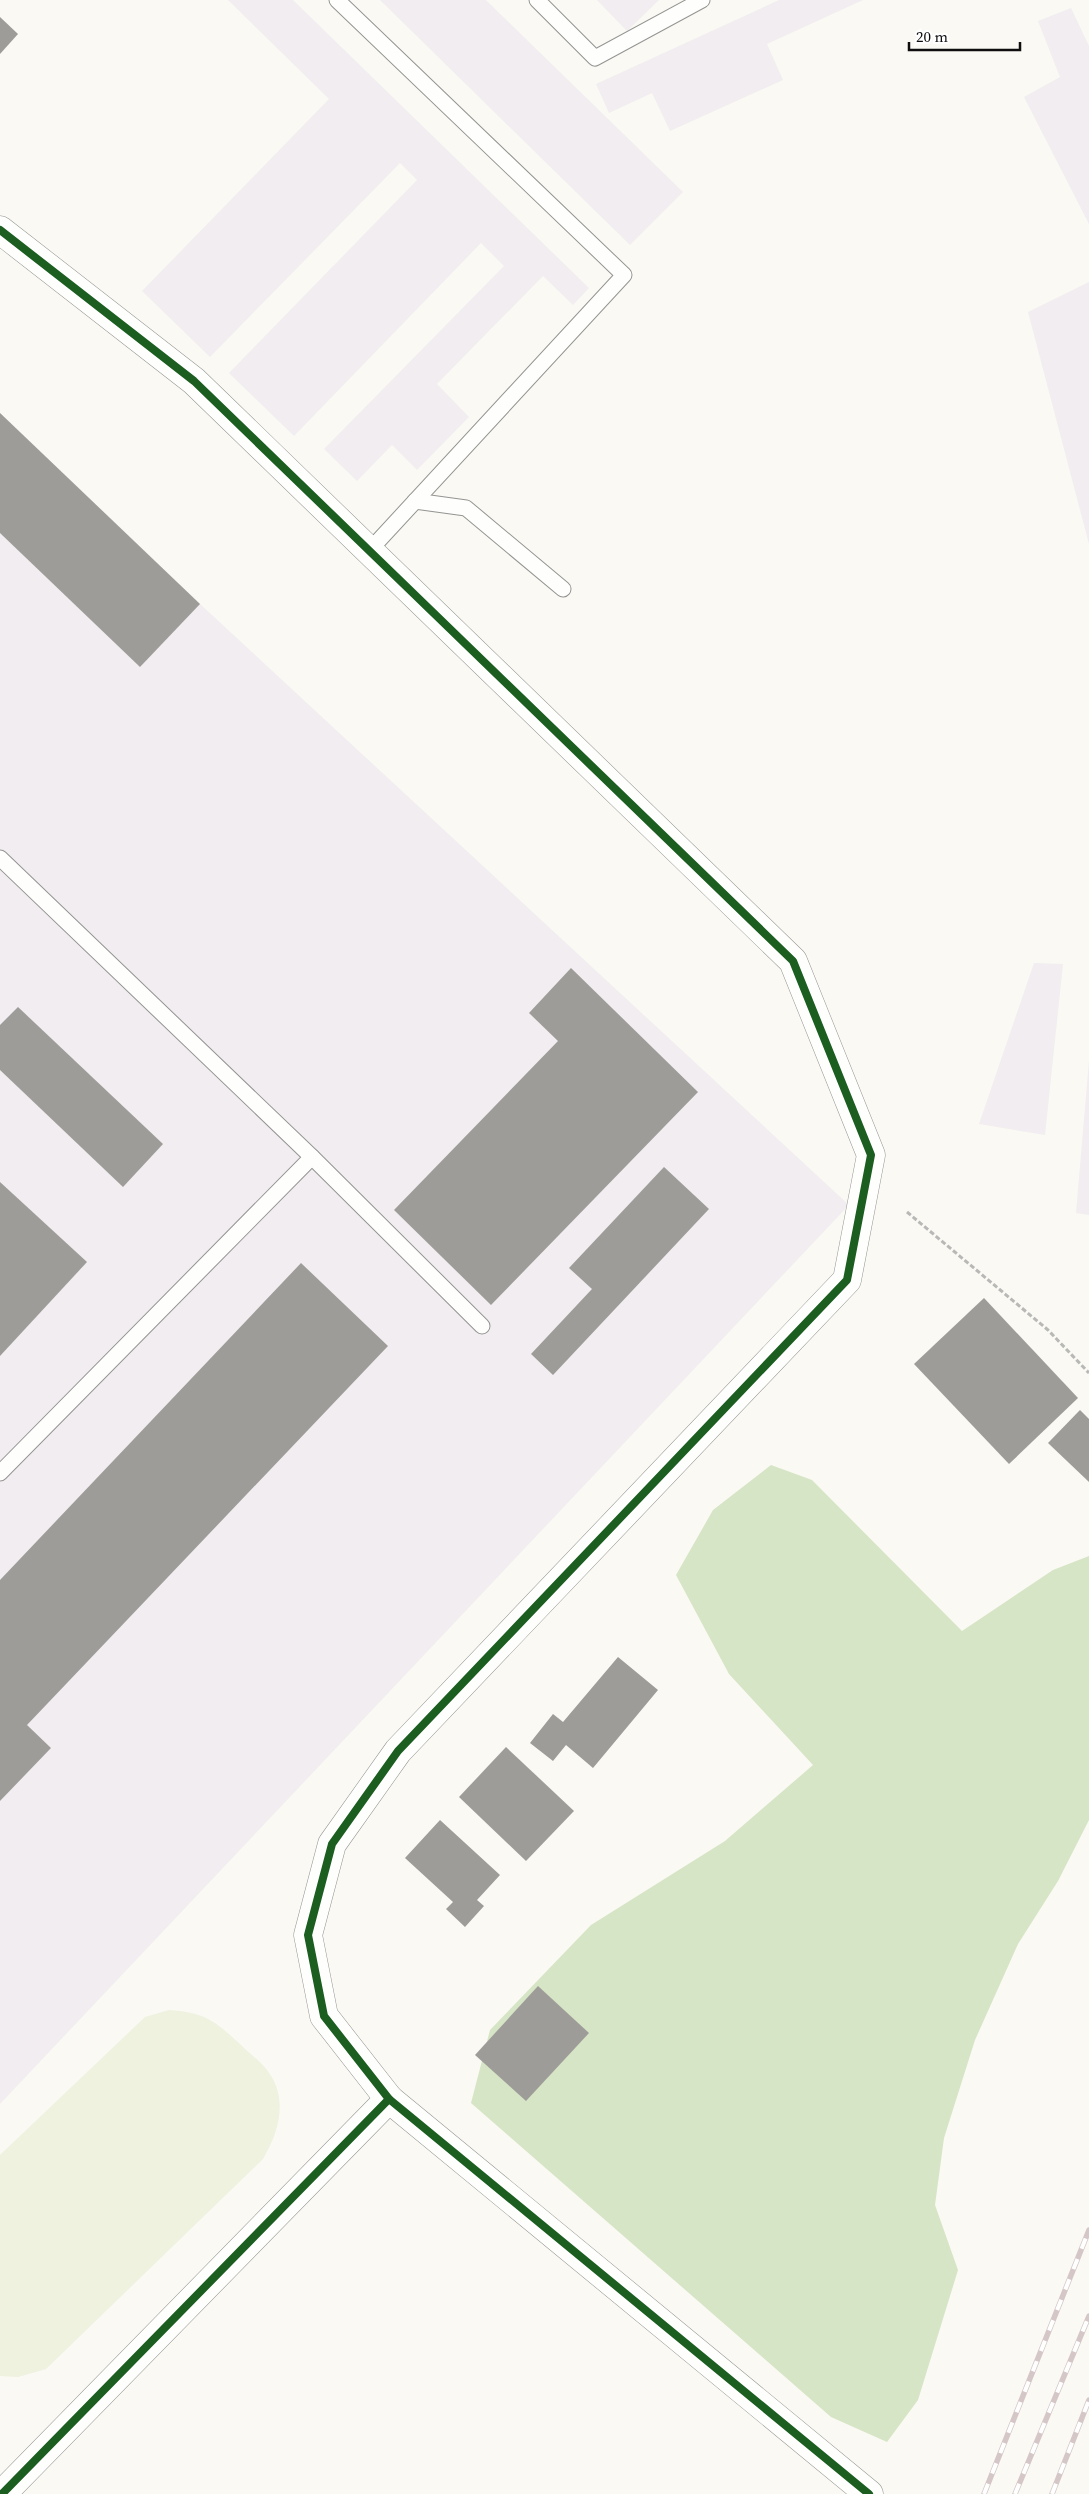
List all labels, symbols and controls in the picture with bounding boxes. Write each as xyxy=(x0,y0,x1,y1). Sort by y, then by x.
scale bar xyxy=(909,20,1020,52)
text: 20 m xyxy=(916,26,948,47)

